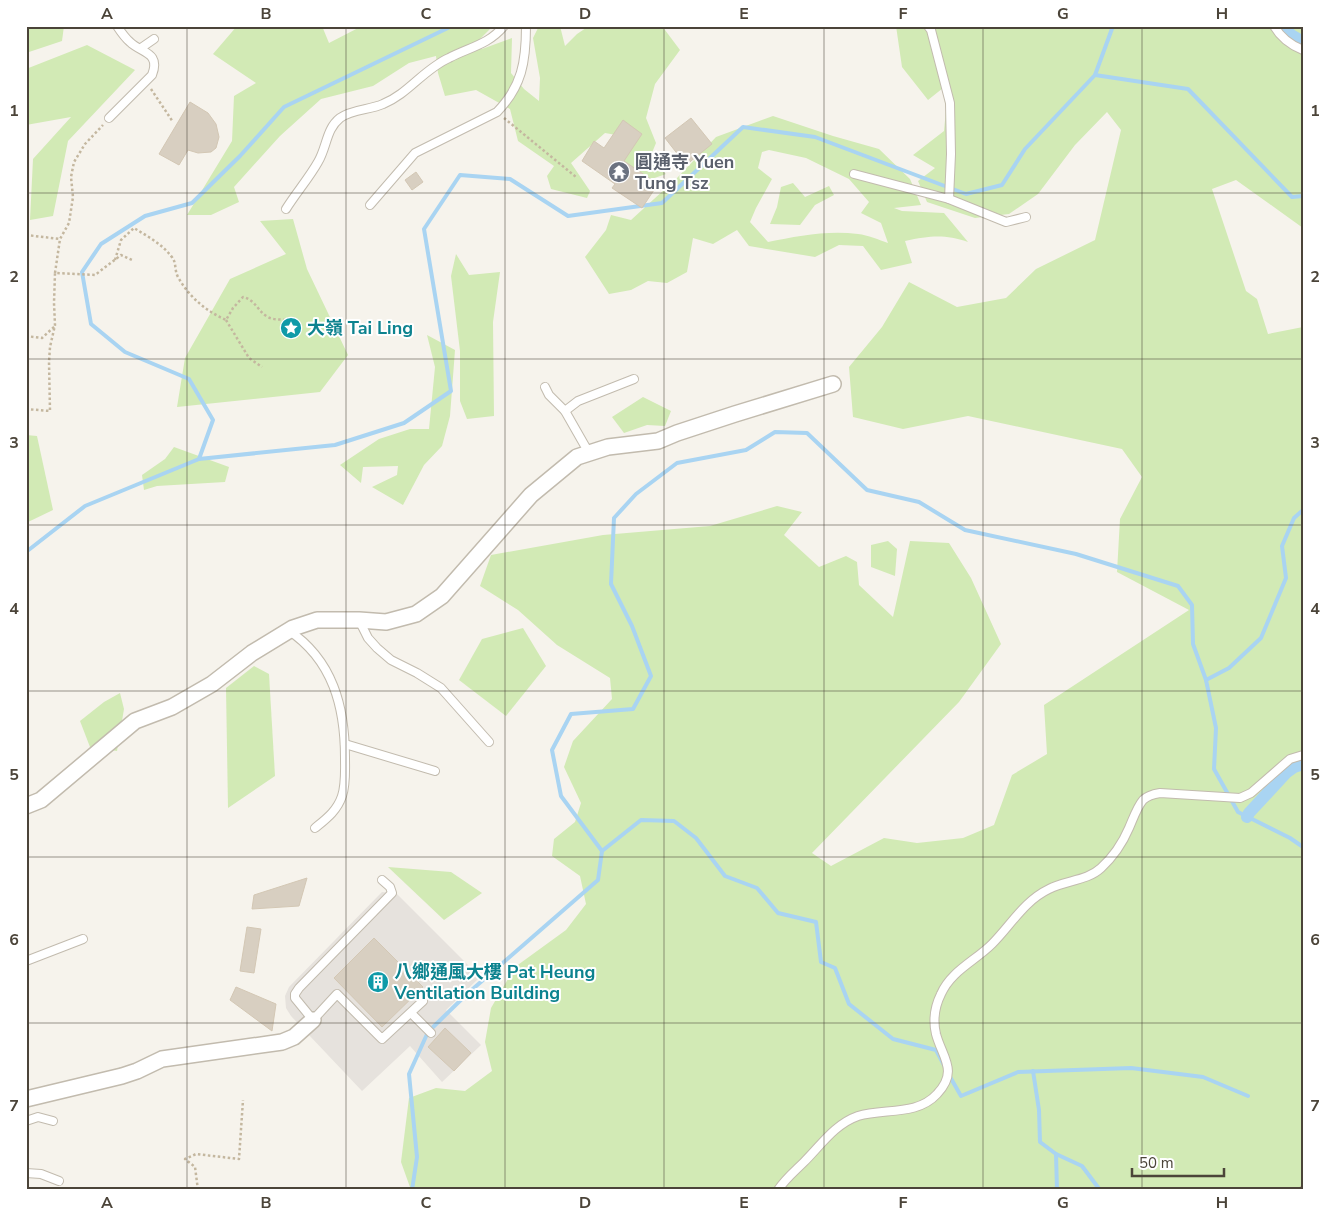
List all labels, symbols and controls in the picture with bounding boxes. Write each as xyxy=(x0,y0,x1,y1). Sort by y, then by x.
text: A xyxy=(101,3,113,25)
text: B xyxy=(260,3,272,25)
text: C xyxy=(421,3,432,25)
text: D xyxy=(579,3,591,25)
text: E xyxy=(739,3,749,25)
text: F xyxy=(899,3,908,25)
text: G xyxy=(1057,3,1069,25)
text: H xyxy=(1216,3,1228,25)
text: 1 xyxy=(9,100,19,122)
text: 1 xyxy=(1310,100,1320,122)
place label: 圓通寺 Yuen Tung Tsz xyxy=(635,150,734,195)
temple icon: 圓通寺 Yuen Tung Tsz xyxy=(607,160,631,184)
text: 2 xyxy=(9,266,19,288)
text: 2 xyxy=(1310,266,1320,288)
place icon: 大嶺 Tai Ling xyxy=(279,316,303,340)
place label: 大嶺 Tai Ling xyxy=(307,316,413,340)
text: 3 xyxy=(9,432,19,454)
text: 3 xyxy=(1310,432,1320,454)
text: 4 xyxy=(9,598,19,620)
text: 4 xyxy=(1310,598,1320,620)
text: 5 xyxy=(9,764,19,786)
text: 5 xyxy=(1310,764,1320,786)
text: 6 xyxy=(9,929,19,951)
text: 6 xyxy=(1310,929,1320,951)
place label: 八鄉通風大樓 Pat Heung Ventilation Building xyxy=(393,960,595,1005)
building icon: 八鄉通風大樓 Pat Heung Ventilation Building xyxy=(366,970,390,994)
text: 7 xyxy=(9,1095,19,1117)
text: 7 xyxy=(1310,1095,1320,1117)
scale bar xyxy=(1132,1146,1224,1178)
text: 50 m xyxy=(1139,1153,1174,1173)
text: A xyxy=(101,1192,113,1214)
text: B xyxy=(260,1192,272,1214)
text: C xyxy=(421,1192,432,1214)
text: D xyxy=(579,1192,591,1214)
text: E xyxy=(739,1192,749,1214)
text: F xyxy=(899,1192,908,1214)
text: G xyxy=(1057,1192,1069,1214)
text: H xyxy=(1216,1192,1228,1214)

